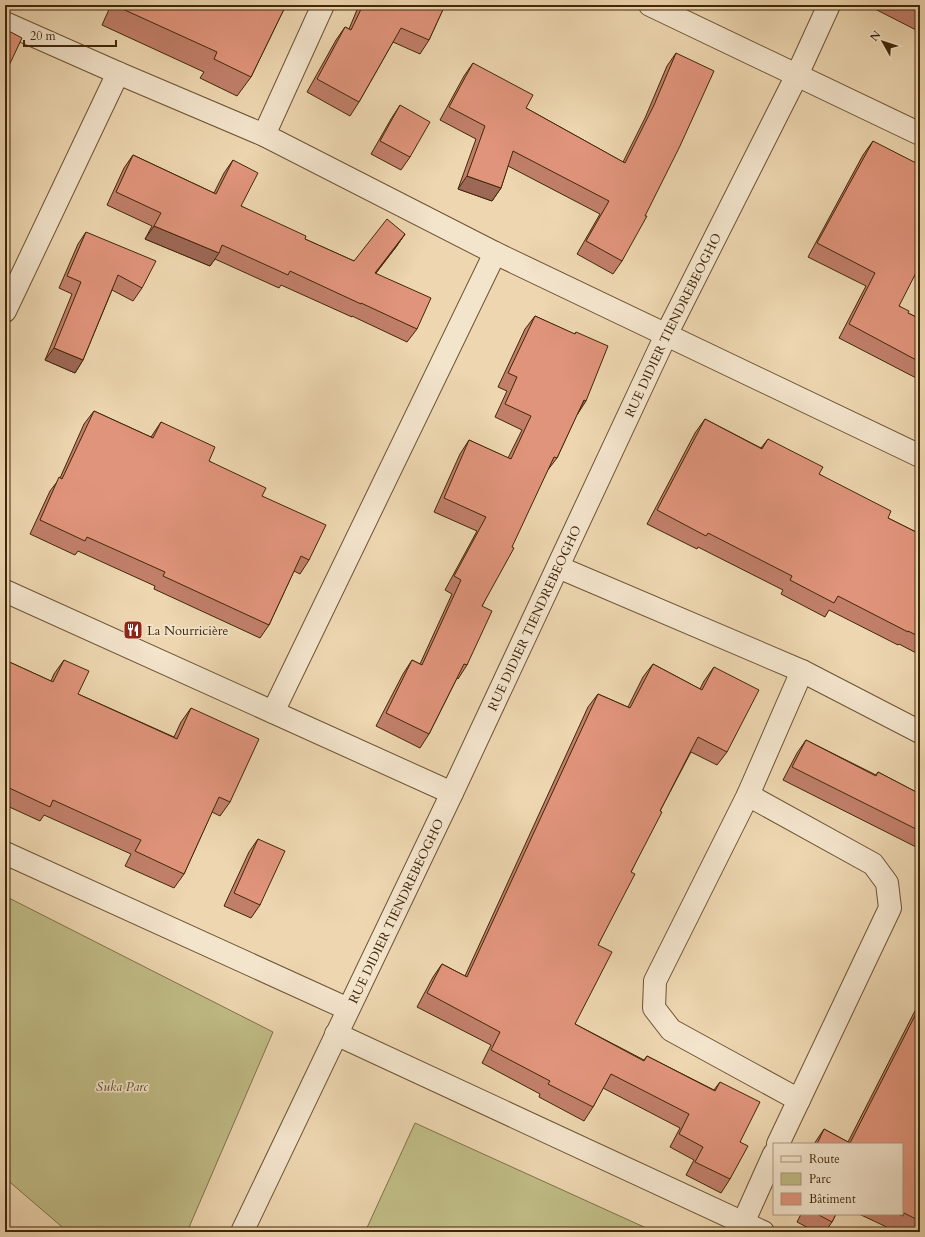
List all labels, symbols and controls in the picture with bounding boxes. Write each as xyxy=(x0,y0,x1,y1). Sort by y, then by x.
scale bar xyxy=(24,22,116,48)
north arrow xyxy=(863,22,903,62)
text: N xyxy=(867,27,885,44)
text: 20 m xyxy=(30,28,57,44)
street label: RUE DIDIER TIENDREBEOGHO xyxy=(621,230,726,420)
street label: RUE DIDIER TIENDREBEOGHO xyxy=(484,522,586,714)
restaurant icon: La Nourricière xyxy=(122,619,144,641)
place label: La Nourricière xyxy=(147,622,229,640)
street label: RUE DIDIER TIENDREBEOGHO xyxy=(345,816,448,1007)
park label: Suka Parc xyxy=(96,1078,149,1096)
legend xyxy=(773,1143,903,1215)
text: Route xyxy=(809,1151,840,1167)
text: Parc xyxy=(809,1171,832,1187)
text: Bâtiment xyxy=(809,1191,856,1207)

